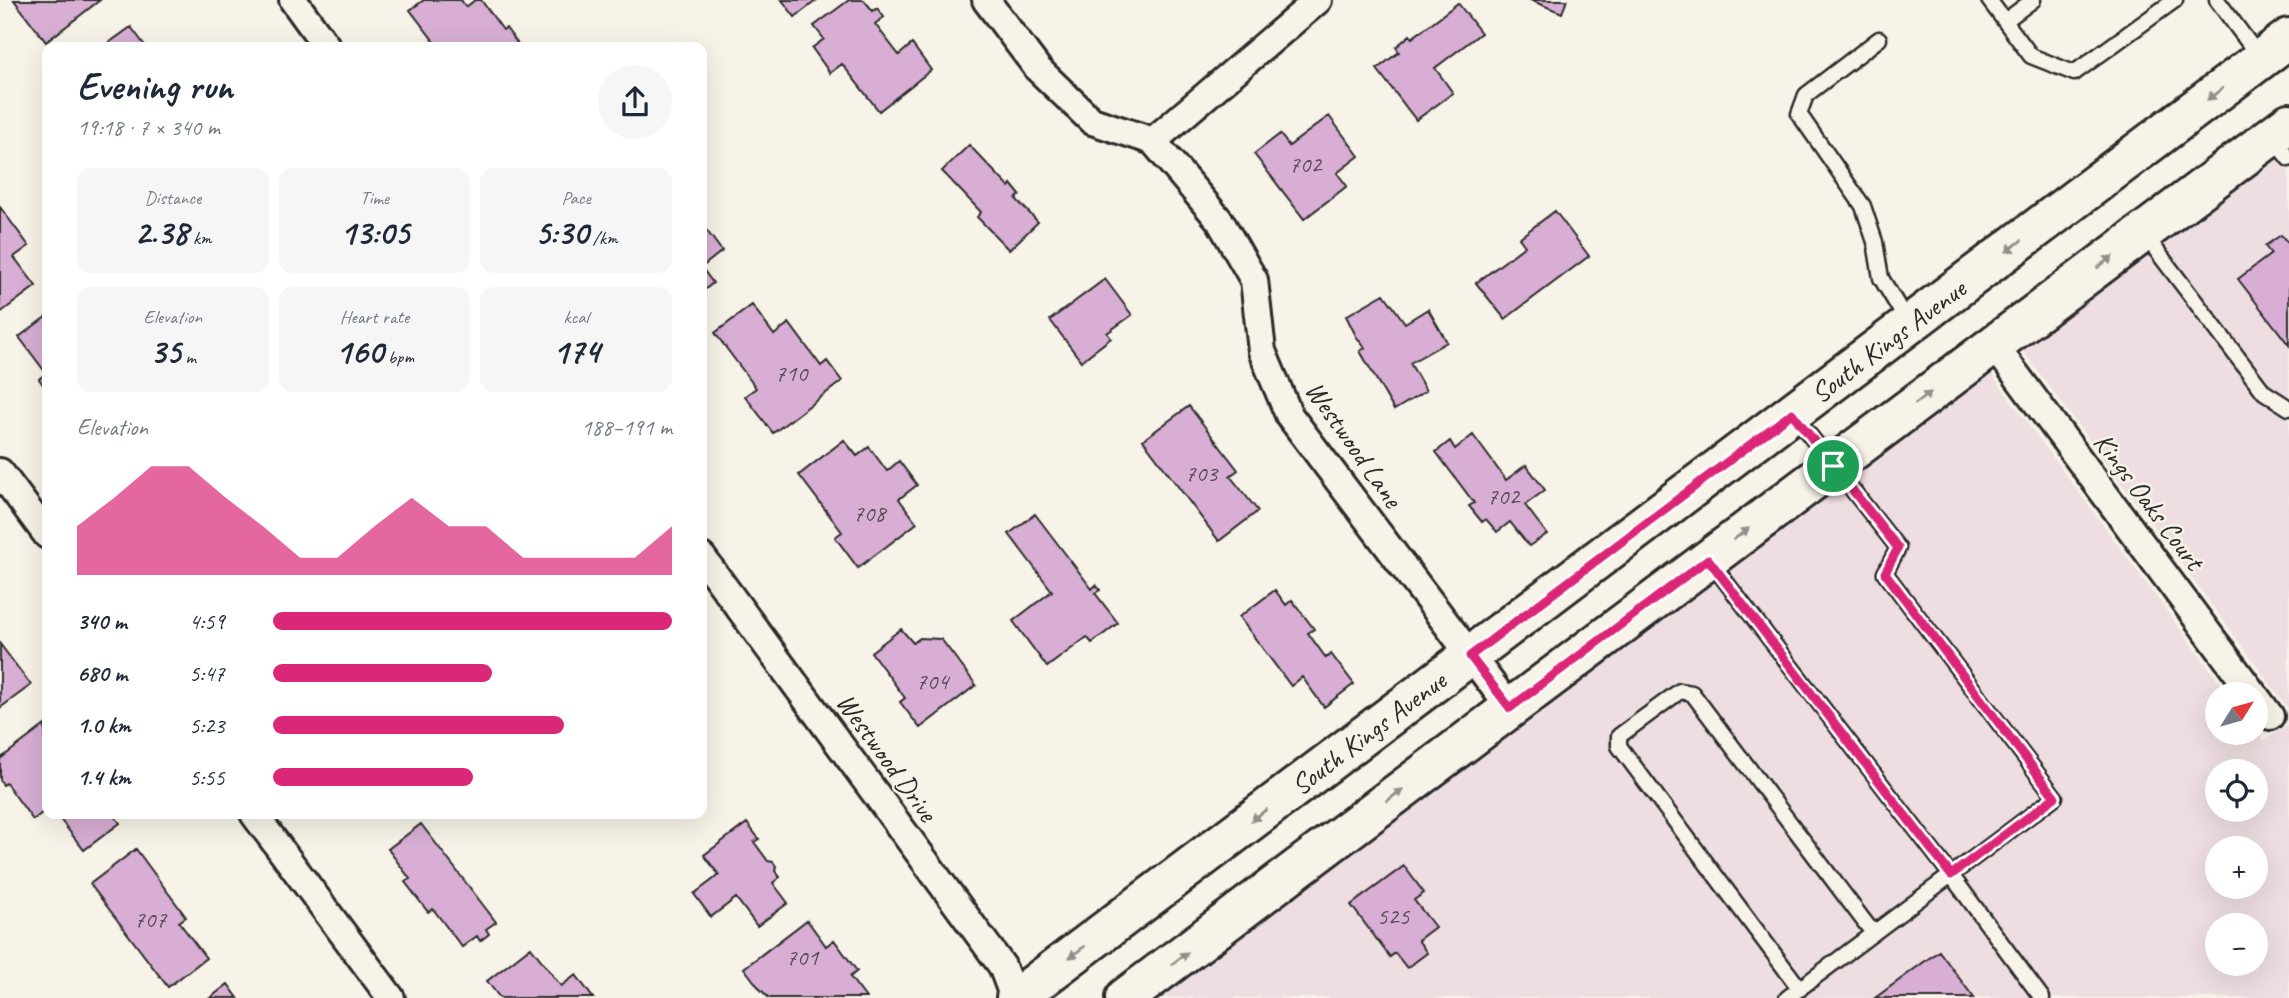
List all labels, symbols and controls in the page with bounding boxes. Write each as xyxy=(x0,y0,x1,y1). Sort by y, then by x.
text: Evening run xyxy=(77,63,233,110)
button: share xyxy=(598,65,672,139)
one-way arrow xyxy=(2206,87,2224,101)
text: 19:18 · 7 × 340 m xyxy=(77,113,220,142)
house number: 702 xyxy=(1289,149,1323,179)
text: Distance xyxy=(144,186,201,210)
text: Time xyxy=(360,186,389,210)
text: Pace xyxy=(562,186,591,210)
text: 2.38 xyxy=(134,210,188,255)
text: 13:05 xyxy=(340,210,409,255)
text: 5:30 xyxy=(535,210,588,255)
text: km xyxy=(188,226,212,250)
text: /km xyxy=(588,226,618,250)
one-way arrow xyxy=(2005,239,2023,253)
one-way arrow xyxy=(2095,254,2113,269)
street label: South Kings Avenue xyxy=(1804,270,1974,410)
text: Elevation xyxy=(144,305,202,329)
text: Heart rate xyxy=(340,305,409,329)
text: kcal xyxy=(564,305,589,329)
text: 35 xyxy=(150,329,181,374)
text: 160 xyxy=(335,329,383,374)
text: 174 xyxy=(553,329,600,374)
text: m xyxy=(181,345,196,369)
text: bpm xyxy=(383,345,414,369)
house number: 710 xyxy=(775,358,809,388)
street label: Westwood Lane xyxy=(1298,374,1411,515)
one-way arrow xyxy=(1913,391,1932,405)
text: Elevation xyxy=(77,413,148,442)
text: 188–191 m xyxy=(581,413,672,442)
street label: Kings Oaks Court xyxy=(2086,425,2214,579)
pin xyxy=(1803,436,1863,496)
icon: arrive xyxy=(1814,447,1852,485)
house number: 703 xyxy=(1185,458,1219,488)
house number: 702 xyxy=(1487,481,1521,511)
house number: 708 xyxy=(853,498,887,528)
one-way arrow xyxy=(1731,527,1749,542)
text: 340 m xyxy=(77,607,127,636)
text: 4:59 xyxy=(189,607,225,636)
text: 680 m xyxy=(77,659,127,688)
text: 5:47 xyxy=(189,659,225,688)
street label: South Kings Avenue xyxy=(1284,662,1454,802)
house number: 704 xyxy=(916,666,950,696)
north arrow xyxy=(2205,682,2268,746)
map controls xyxy=(2205,682,2268,976)
street label: Westwood Drive xyxy=(829,686,946,830)
text: 1.0 km xyxy=(77,711,131,740)
text: 5:23 xyxy=(189,711,225,740)
button: locate xyxy=(2205,759,2268,822)
text: 1.4 km xyxy=(77,763,131,792)
text: 5:55 xyxy=(189,763,225,792)
one-way arrow xyxy=(1385,787,1403,802)
one-way arrow xyxy=(1250,808,1268,822)
button: + xyxy=(2205,836,2268,899)
house number: 525 xyxy=(1377,901,1410,931)
house number: 707 xyxy=(134,904,167,934)
button: − xyxy=(2205,913,2268,976)
house number: 701 xyxy=(786,942,819,972)
one-way arrow xyxy=(1068,945,1086,959)
one-way arrow xyxy=(1171,950,1189,965)

